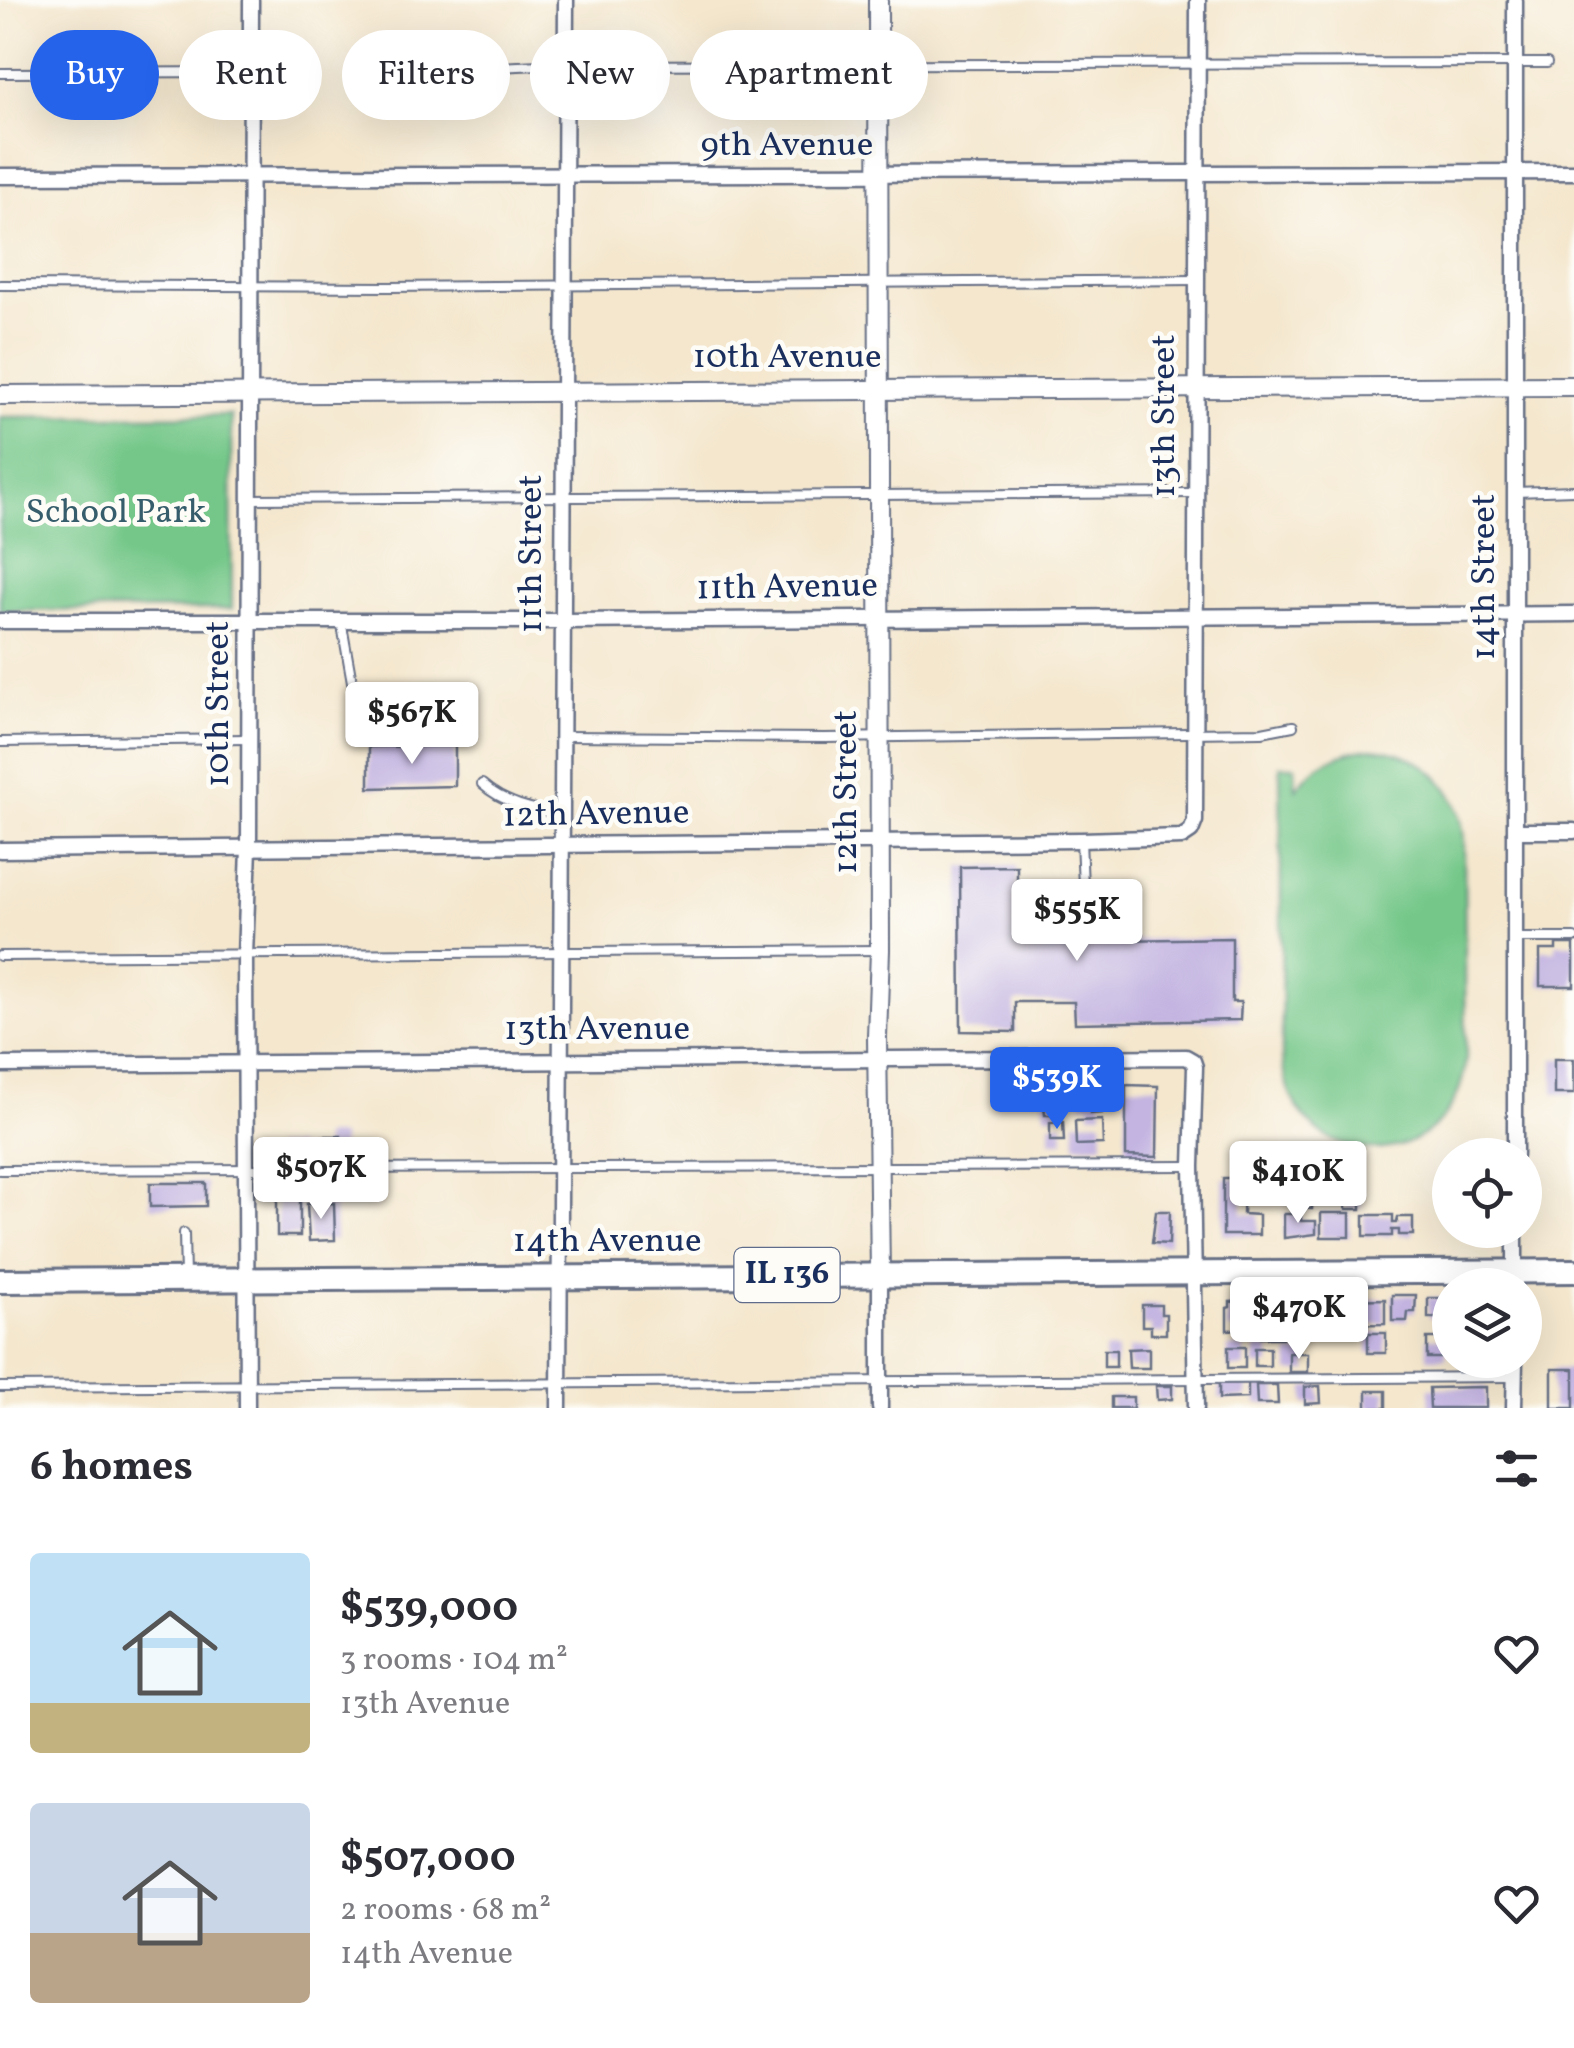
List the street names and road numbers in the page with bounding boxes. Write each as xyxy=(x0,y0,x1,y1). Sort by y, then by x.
street label: 9th Avenue xyxy=(701,122,873,170)
street label: 10th Avenue xyxy=(692,334,882,382)
street label: 13th Street xyxy=(1141,334,1189,498)
street label: 11th Street xyxy=(508,474,556,634)
street label: 14th Street xyxy=(1461,494,1509,660)
street label: 11th Avenue xyxy=(696,562,878,614)
street label: 10th Street xyxy=(195,621,243,787)
street label: 12th Street xyxy=(823,710,871,874)
street label: 12th Avenue xyxy=(502,789,690,841)
street label: 13th Avenue xyxy=(504,1006,690,1054)
street label: 14th Avenue xyxy=(512,1218,702,1266)
road number: IL 136 xyxy=(734,1248,840,1302)

